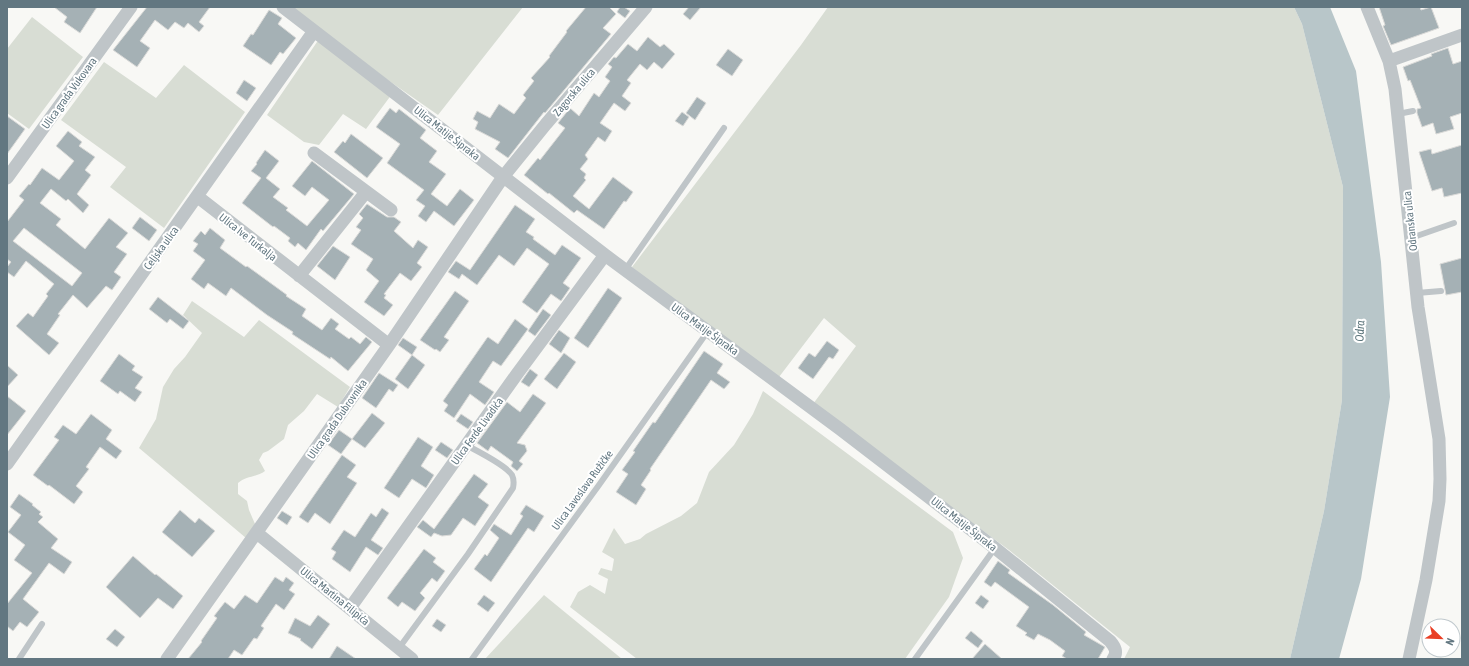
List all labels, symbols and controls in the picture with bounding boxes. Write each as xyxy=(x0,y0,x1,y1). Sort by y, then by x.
street label: Ulica grada Vukovara xyxy=(39,55,99,131)
street label: Zagorska ulica xyxy=(551,66,597,118)
street label: Ulica Matije Šipraka xyxy=(412,104,482,162)
street label: Odranska ulica xyxy=(1401,190,1419,252)
street label: Ulica Ive Turkalja xyxy=(217,211,279,263)
street label: Celjska ulica xyxy=(141,224,181,272)
street label: Ulica Matije Šipraka xyxy=(669,301,741,357)
water label: Odra xyxy=(1353,320,1367,342)
street label: Ulica grada Dubrovnika xyxy=(305,377,369,461)
street label: Ulica Ferde Livadića xyxy=(449,395,505,467)
street label: Ulica Lavoslava Ružičke xyxy=(549,448,615,532)
street label: Ulica Matije Šipraka xyxy=(929,495,999,553)
street label: Ulica Martina Filipića xyxy=(298,565,372,627)
north arrow xyxy=(1421,618,1461,658)
text: N xyxy=(1443,637,1457,647)

